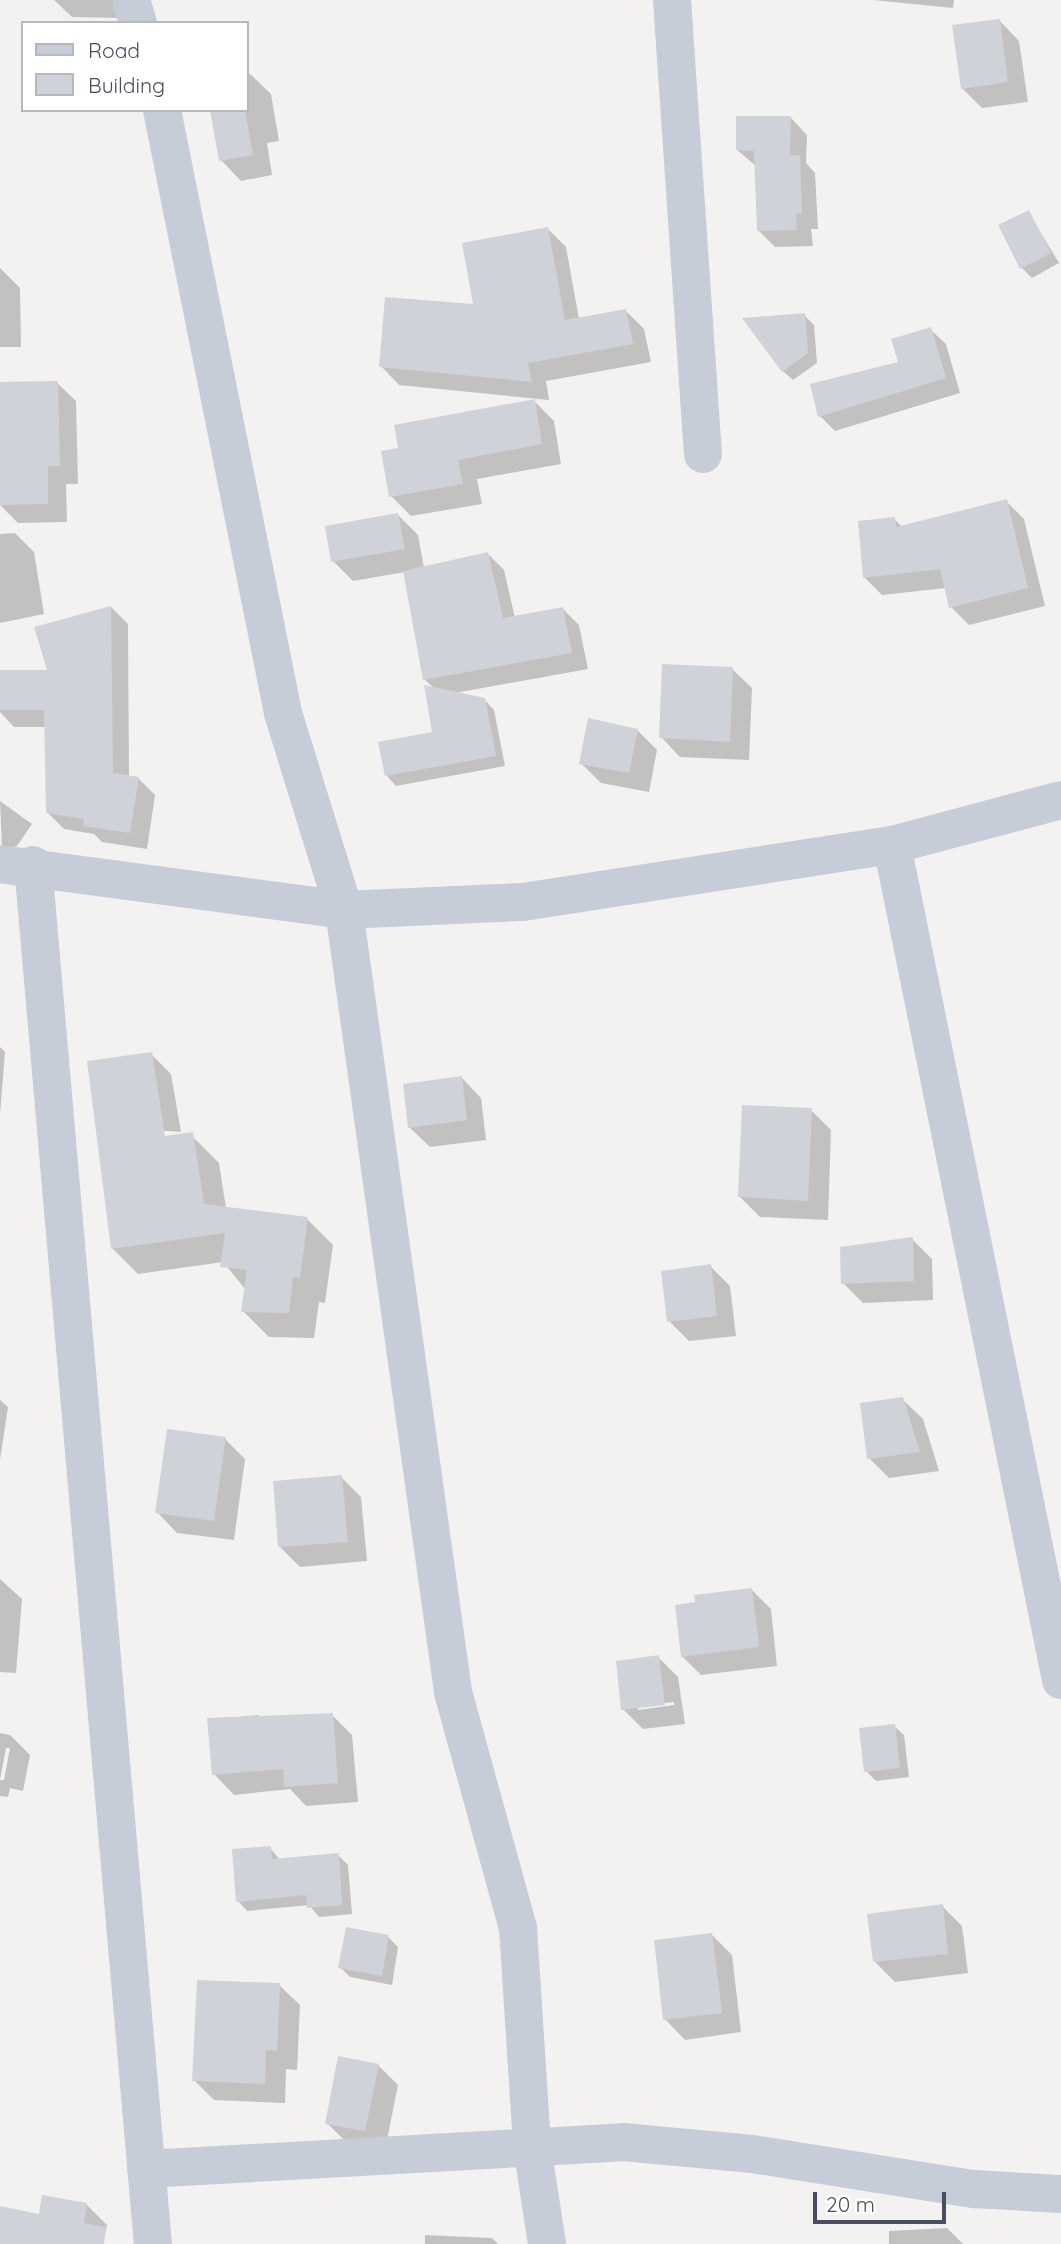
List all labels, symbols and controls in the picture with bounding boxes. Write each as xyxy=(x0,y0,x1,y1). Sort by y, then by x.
legend xyxy=(21,21,248,112)
text: Road xyxy=(88,37,140,63)
text: Building xyxy=(88,72,165,98)
scale bar xyxy=(816,2178,949,2222)
text: 20 m xyxy=(826,2191,875,2217)

